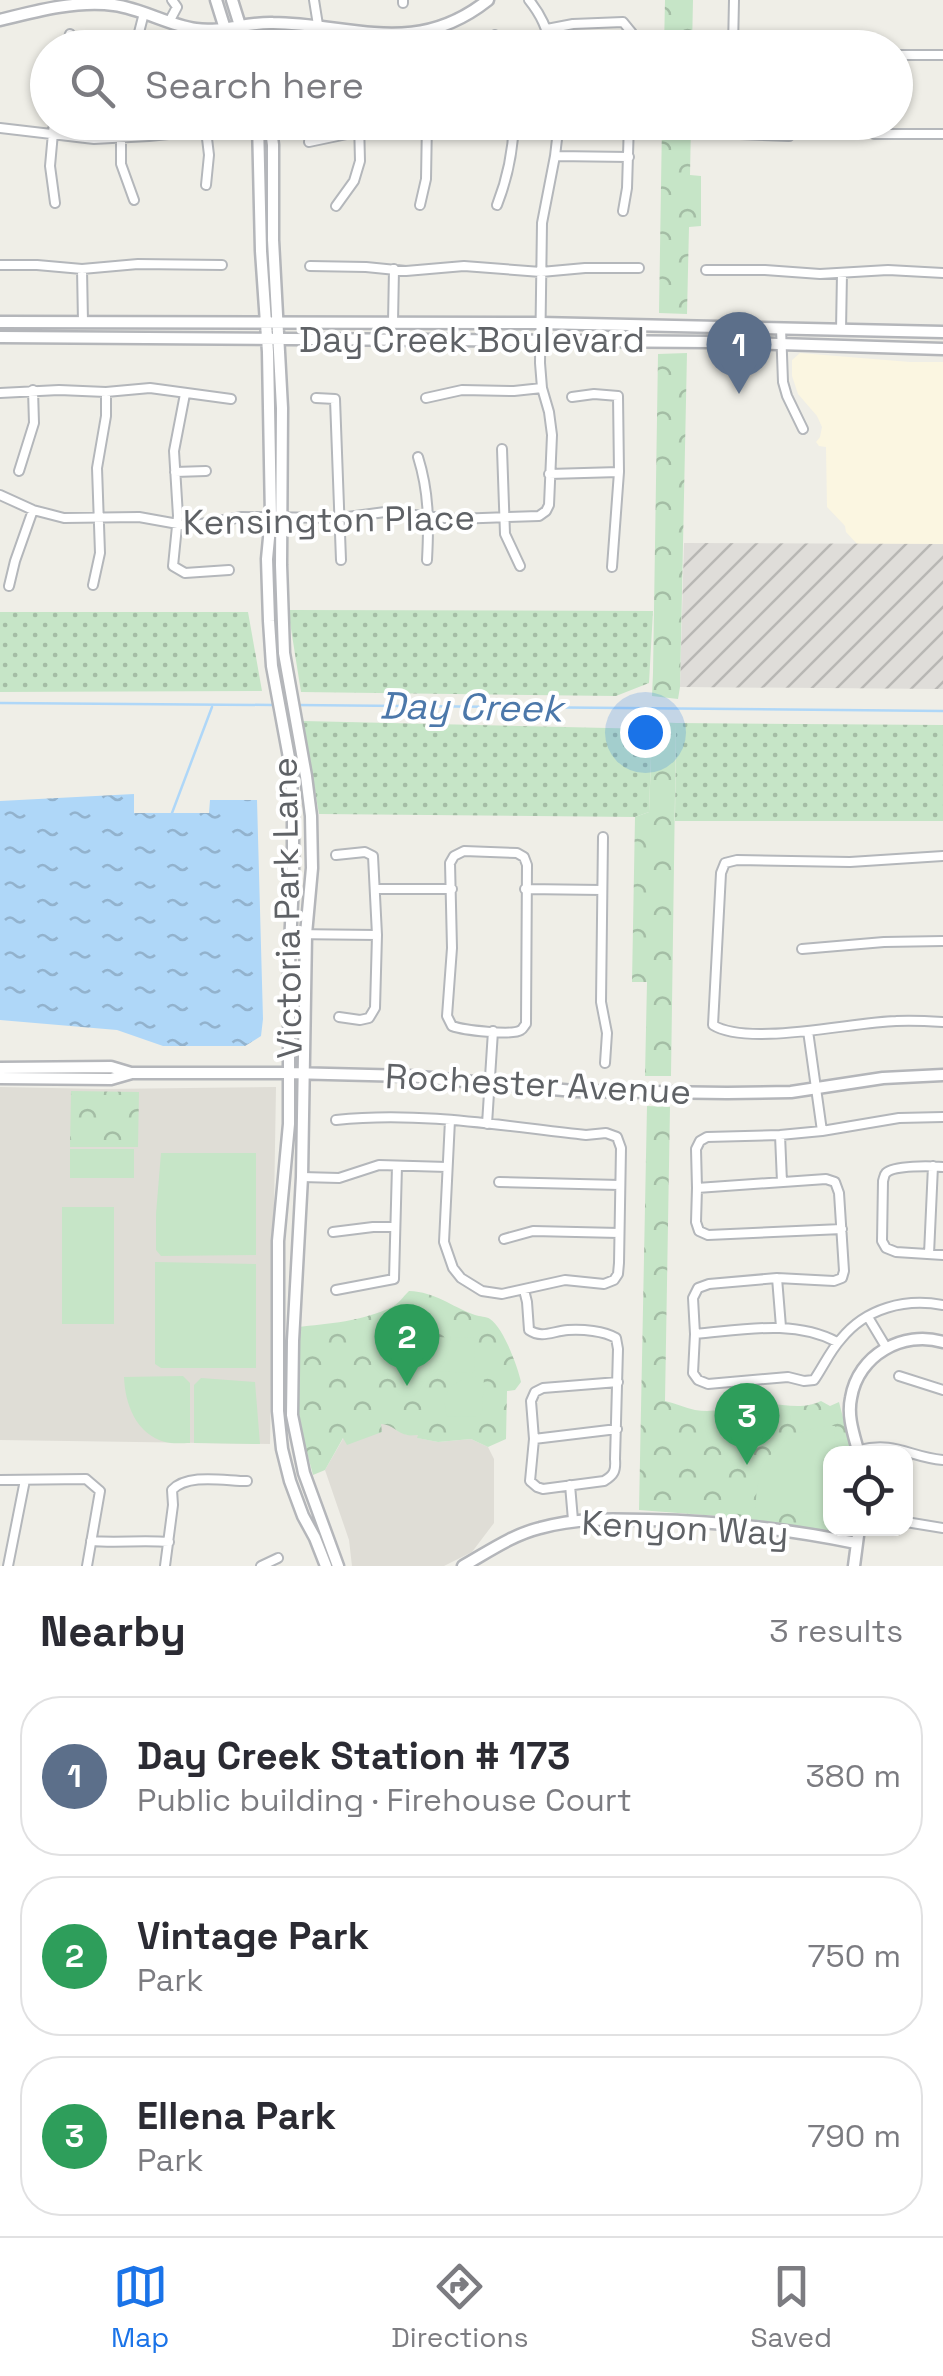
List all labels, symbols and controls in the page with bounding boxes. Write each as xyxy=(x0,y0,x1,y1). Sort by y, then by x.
search box xyxy=(30,30,913,140)
icon: search xyxy=(65,58,120,113)
text: Search here xyxy=(145,61,364,109)
pin: 1 xyxy=(706,312,772,394)
street label: Day Creek Boulevard xyxy=(299,318,645,362)
street label: Kensington Place xyxy=(183,495,475,545)
water label: Day Creek xyxy=(379,681,567,733)
your location xyxy=(620,707,671,758)
street label: Victoria Park Lane xyxy=(262,757,312,1059)
street label: Rochester Avenue xyxy=(384,1054,692,1114)
pin: 2 xyxy=(374,1304,440,1386)
pin: 3 xyxy=(714,1382,780,1465)
map controls xyxy=(823,1446,913,1536)
button: locate xyxy=(823,1446,913,1536)
street label: Kenyon Way xyxy=(580,1501,790,1555)
text: Nearby xyxy=(40,1605,186,1658)
text: 3 results xyxy=(769,1611,903,1651)
text: Day Creek Station # 173 xyxy=(137,1732,570,1780)
text: 1 xyxy=(67,1756,82,1796)
text: 380 m xyxy=(805,1756,901,1796)
text: Public building · Firehouse Court xyxy=(137,1780,632,1820)
text: Vintage Park xyxy=(137,1912,369,1960)
text: 2 xyxy=(65,1936,84,1976)
text: 750 m xyxy=(808,1936,901,1976)
text: Park xyxy=(137,1960,204,2000)
text: Ellena Park xyxy=(137,2092,336,2140)
text: 3 xyxy=(65,2116,84,2156)
text: 790 m xyxy=(807,2116,901,2156)
text: Park xyxy=(137,2140,204,2180)
tab: Map xyxy=(111,2259,169,2355)
tab: Directions xyxy=(391,2259,528,2355)
tab: Saved xyxy=(750,2259,832,2355)

